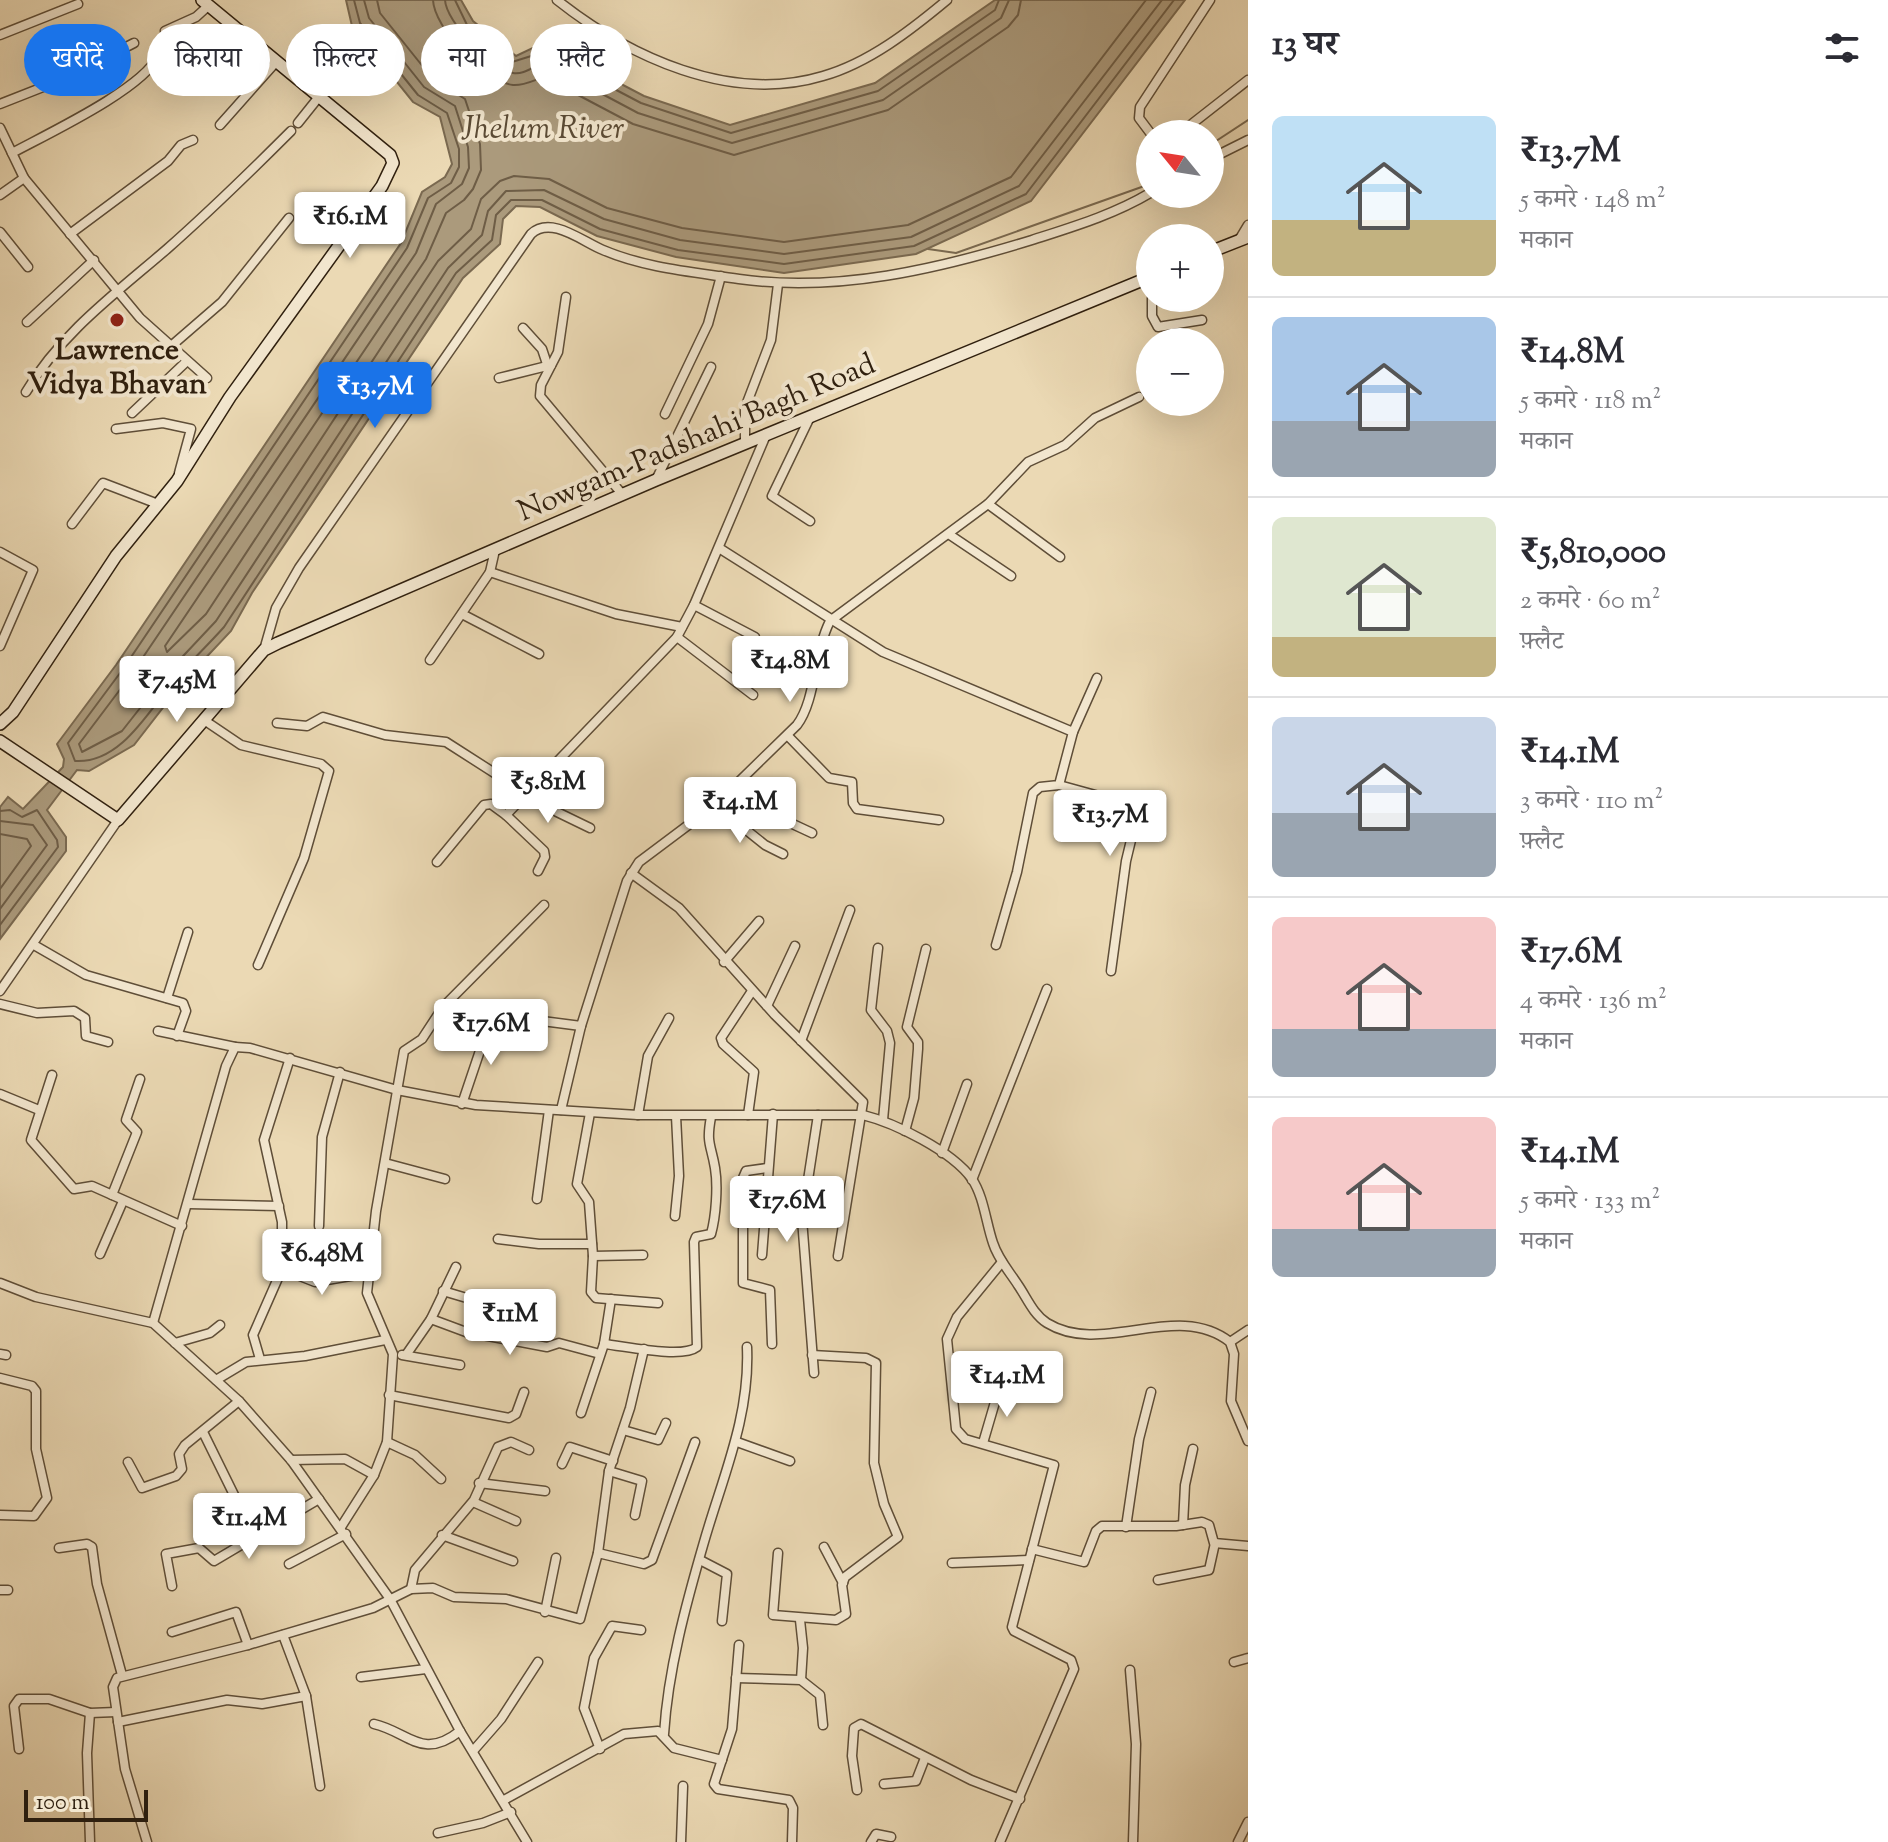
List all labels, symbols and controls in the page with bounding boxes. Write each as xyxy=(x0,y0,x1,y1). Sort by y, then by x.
text: 13 घर xyxy=(1272,21,1338,70)
chip: खरीदें xyxy=(24,24,131,96)
chip: किराया xyxy=(147,24,270,96)
chip: फ़िल्टर xyxy=(286,24,405,96)
chip: नया xyxy=(421,24,514,96)
chip: फ़्लैट xyxy=(530,24,632,96)
icon: filters xyxy=(1820,26,1864,70)
water label: Jhelum River xyxy=(461,107,624,153)
north arrow xyxy=(1136,120,1224,208)
map controls xyxy=(1136,120,1224,416)
text: ₹13.7M xyxy=(1520,128,1621,177)
icon: home xyxy=(1336,148,1432,244)
text: 5 कमरे · 148 m² xyxy=(1520,182,1665,219)
pin: ₹16.1M xyxy=(285,192,415,260)
text: ₹16.1M xyxy=(312,199,388,236)
text: मकान xyxy=(1520,223,1573,260)
button: + xyxy=(1136,224,1224,312)
marker: Lawrence Vidya Bhavan xyxy=(108,311,126,329)
button: − xyxy=(1136,328,1224,416)
text: ₹14.8M xyxy=(1520,329,1624,378)
place label: Lawrence Vidya Bhavan xyxy=(27,330,207,407)
street label: Nowgam-Padshahi Bagh Road xyxy=(511,344,883,534)
icon: home xyxy=(1336,349,1432,445)
pin: ₹13.7M xyxy=(310,362,440,430)
text: ₹13.7M xyxy=(336,369,414,406)
text: 5 कमरे · 118 m² xyxy=(1520,383,1661,420)
text: मकान xyxy=(1520,424,1573,461)
text: ₹5,810,000 xyxy=(1520,529,1666,578)
icon: home xyxy=(1336,549,1432,645)
text: 2 कमरे · 60 m² xyxy=(1520,583,1660,620)
text: फ़्लैट xyxy=(1520,624,1563,661)
pin: ₹14.8M xyxy=(725,636,855,704)
text: ₹14.8M xyxy=(750,643,830,680)
pin: ₹7.45M xyxy=(112,656,242,724)
text: ₹7.45M xyxy=(138,663,216,700)
text: ₹14.1M xyxy=(1520,729,1619,778)
icon: home xyxy=(1336,749,1432,845)
pin: ₹5.81M xyxy=(483,757,613,825)
text: ₹5.81M xyxy=(510,764,586,801)
pin: ₹14.1M xyxy=(675,777,805,845)
text: 3 कमरे · 110 m² xyxy=(1520,783,1663,820)
text: ₹14.1M xyxy=(702,784,778,821)
pin: ₹13.7M xyxy=(1045,790,1175,858)
text: ₹13.7M xyxy=(1071,797,1149,834)
text: फ़्लैट xyxy=(1520,824,1563,861)
text: ₹17.6M xyxy=(1520,929,1622,978)
icon: home xyxy=(1336,949,1432,1045)
text: 4 कमरे · 136 m² xyxy=(1520,983,1667,1020)
pin: ₹17.6M xyxy=(426,999,556,1067)
text: ₹17.6M xyxy=(452,1006,530,1043)
text: मकान xyxy=(1520,1024,1573,1061)
text: ₹14.1M xyxy=(1520,1129,1619,1178)
icon: home xyxy=(1336,1149,1432,1245)
pin: ₹17.6M xyxy=(722,1176,852,1244)
text: ₹17.6M xyxy=(748,1183,826,1220)
text: 5 कमरे · 133 m² xyxy=(1520,1183,1660,1220)
text: मकान xyxy=(1520,1224,1573,1261)
pin: ₹6.48M xyxy=(257,1229,387,1297)
text: ₹6.48M xyxy=(280,1236,364,1273)
pin: ₹11M xyxy=(463,1289,557,1357)
text: ₹11M xyxy=(482,1296,538,1333)
pin: ₹14.1M xyxy=(942,1351,1072,1419)
text: ₹14.1M xyxy=(969,1358,1045,1395)
pin: ₹11.4M xyxy=(184,1493,314,1561)
text: ₹11.4M xyxy=(211,1500,287,1537)
scale bar xyxy=(24,1786,148,1822)
text: 100 m xyxy=(36,1788,89,1820)

